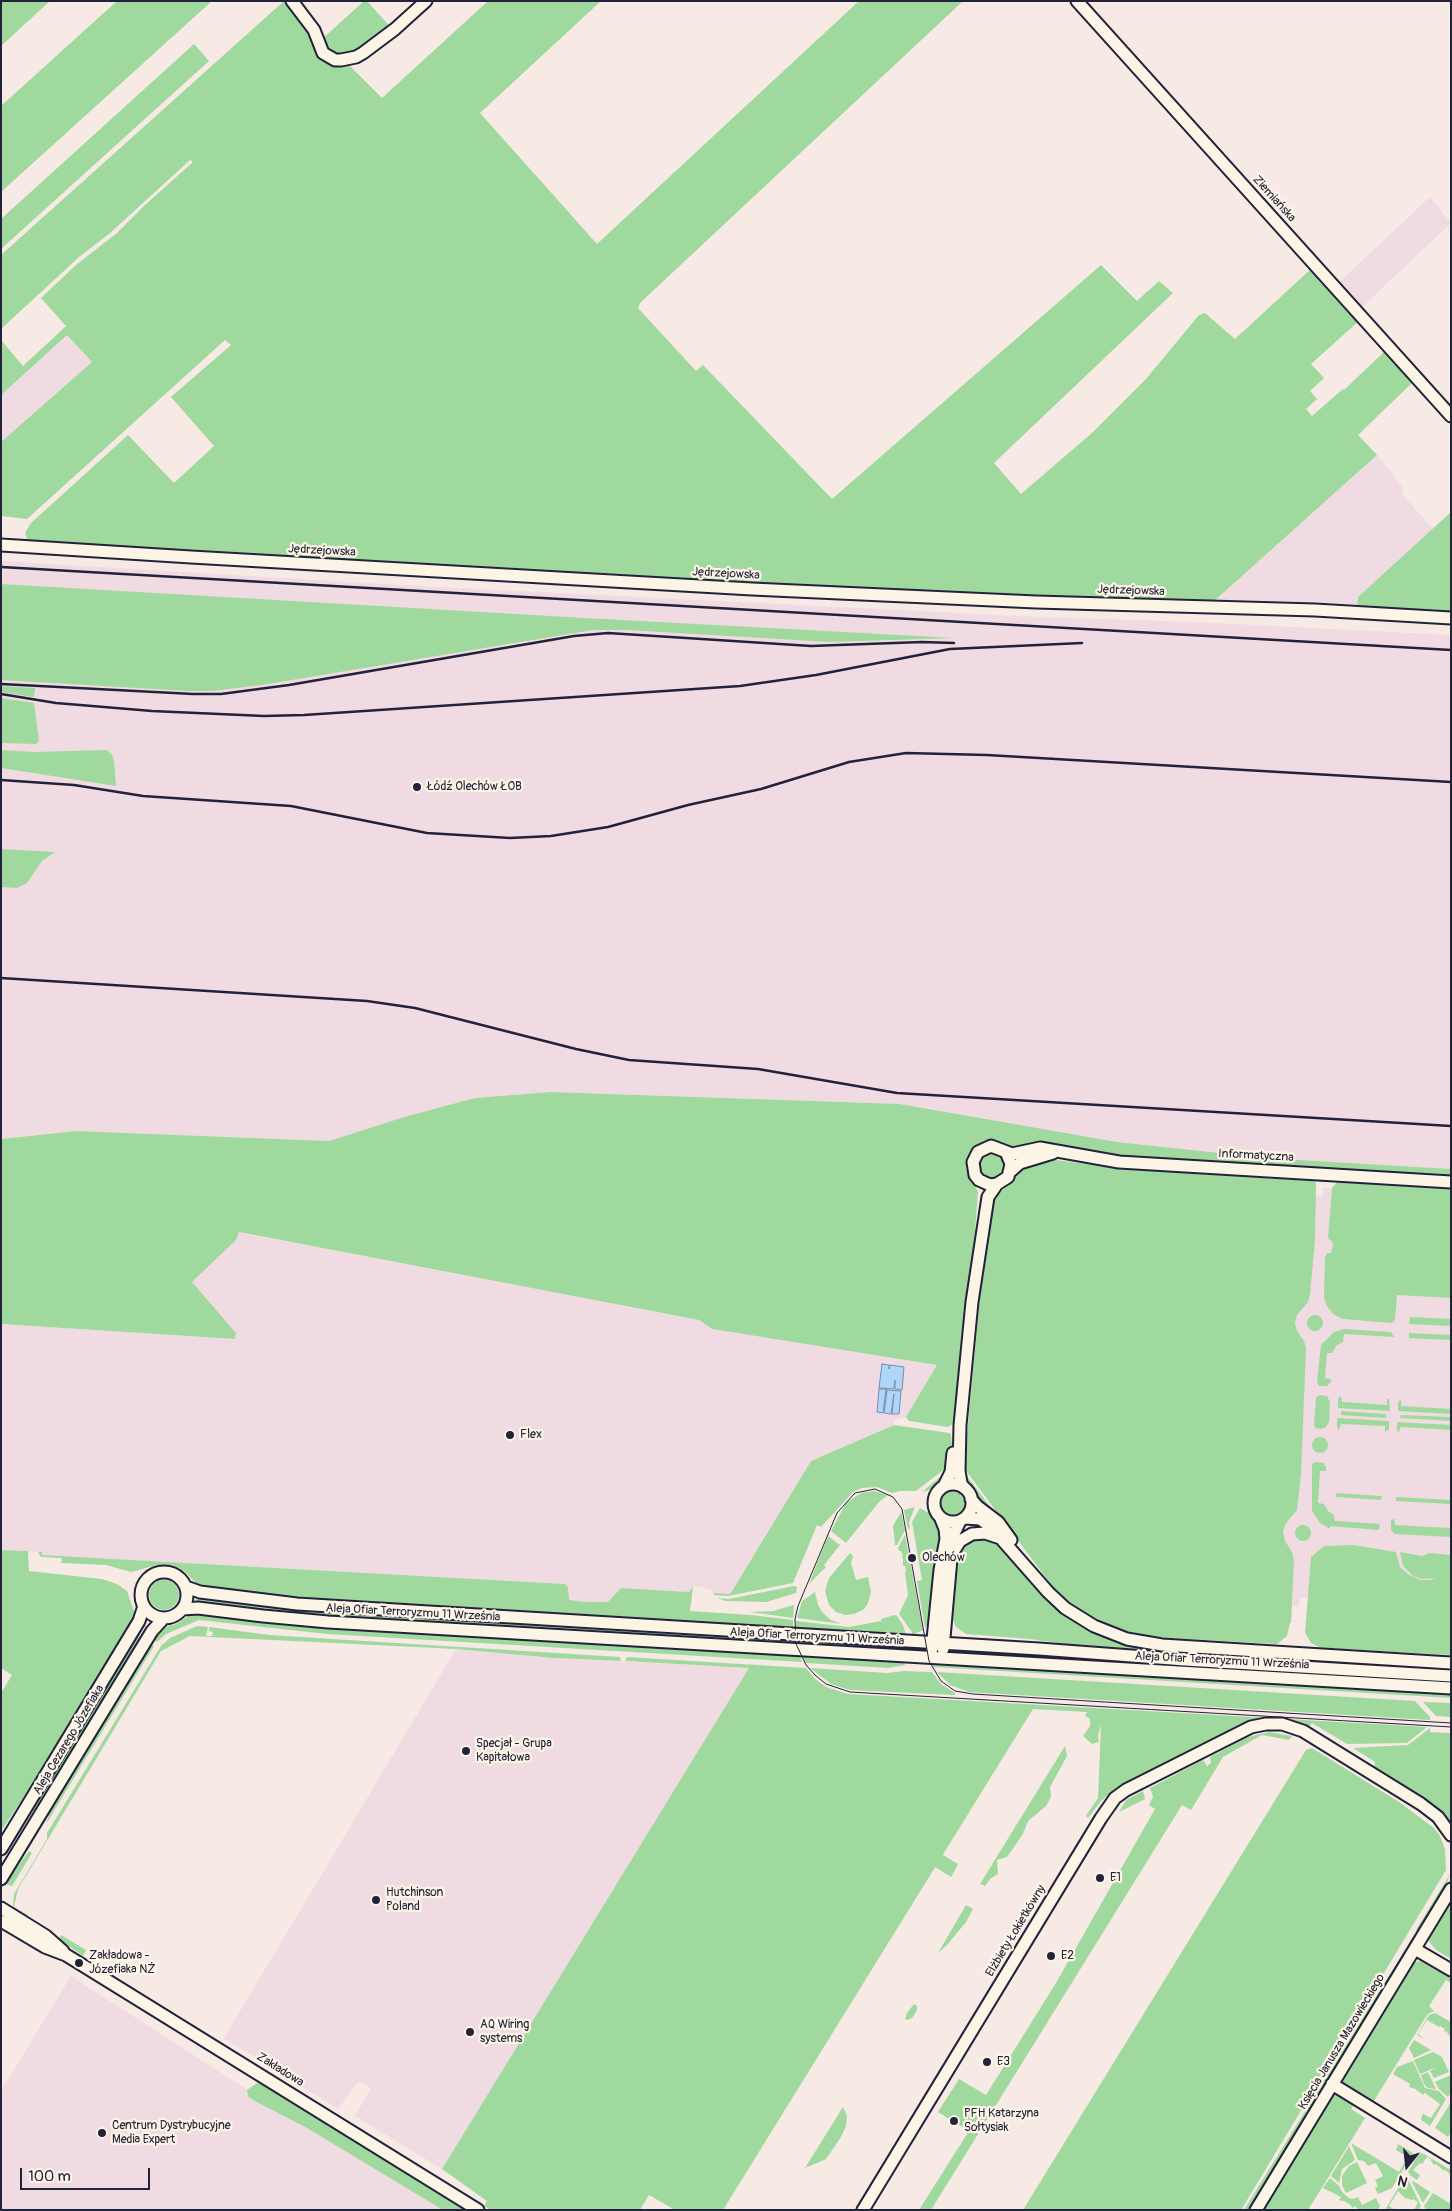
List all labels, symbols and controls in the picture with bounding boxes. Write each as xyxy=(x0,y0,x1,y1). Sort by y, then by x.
street label: Ziemiańska xyxy=(1249,173,1299,225)
street label: Jędrzejowska xyxy=(288,542,356,560)
street label: Jędrzejowska xyxy=(692,565,760,583)
street label: Jędrzejowska xyxy=(1097,583,1165,599)
place label: Łódź Olechów ŁOB xyxy=(427,780,522,794)
marker: Łódź Olechów ŁOB xyxy=(411,781,423,793)
street label: Informatyczna xyxy=(1218,1147,1294,1165)
place label: Flex xyxy=(520,1428,542,1442)
marker: Flex xyxy=(504,1429,516,1441)
place label: Olechów xyxy=(922,1551,965,1565)
marker: Olechów xyxy=(906,1552,918,1564)
street label: Aleja Ofiar Terroryzmu 11 Września xyxy=(325,1601,501,1625)
street label: Aleja Ofiar Terroryzmu 11 Września xyxy=(729,1625,905,1649)
street label: Aleja Ofiar Terroryzmu 11 Września xyxy=(1134,1649,1310,1673)
street label: Aleja Cezarego Józefiaka xyxy=(31,1683,107,1797)
place label: Specjał - Grupa Kapitałowa xyxy=(476,1737,552,1765)
marker: Specjał - Grupa Kapitałowa xyxy=(460,1745,472,1757)
place label: E1 xyxy=(1110,1871,1121,1885)
marker: E1 xyxy=(1094,1872,1106,1884)
street label: Elżbiety Łokietkówny xyxy=(983,1883,1049,1979)
place label: Hutchinson Poland xyxy=(386,1886,443,1914)
marker: Hutchinson Poland xyxy=(370,1894,382,1906)
place label: Zakładowa - Józefiaka NŻ xyxy=(89,1949,156,1977)
place label: E2 xyxy=(1061,1949,1074,1963)
marker: E2 xyxy=(1045,1950,1057,1962)
marker: Zakładowa - Józefiaka NŻ xyxy=(73,1957,85,1969)
street label: Księcia Janusza Mazowieckiego xyxy=(1296,1972,1388,2112)
place label: AQ Wiring systems xyxy=(480,2018,529,2046)
marker: AQ Wiring systems xyxy=(464,2026,476,2038)
street label: Zakładowa xyxy=(254,2050,306,2090)
place label: E3 xyxy=(997,2055,1010,2069)
marker: E3 xyxy=(981,2056,993,2068)
place label: PFH Katarzyna Sołtysiak xyxy=(964,2107,1039,2135)
marker: PFH Katarzyna Sołtysiak xyxy=(948,2115,960,2127)
place label: Centrum Dystrybucyjne Media Expert xyxy=(112,2119,231,2147)
marker: Centrum Dystrybucyjne Media Expert xyxy=(96,2127,108,2139)
north arrow xyxy=(1382,2141,1432,2191)
scale bar xyxy=(22,2158,152,2190)
text: 100 m xyxy=(28,2167,71,2186)
text: N xyxy=(1396,2171,1410,2190)

